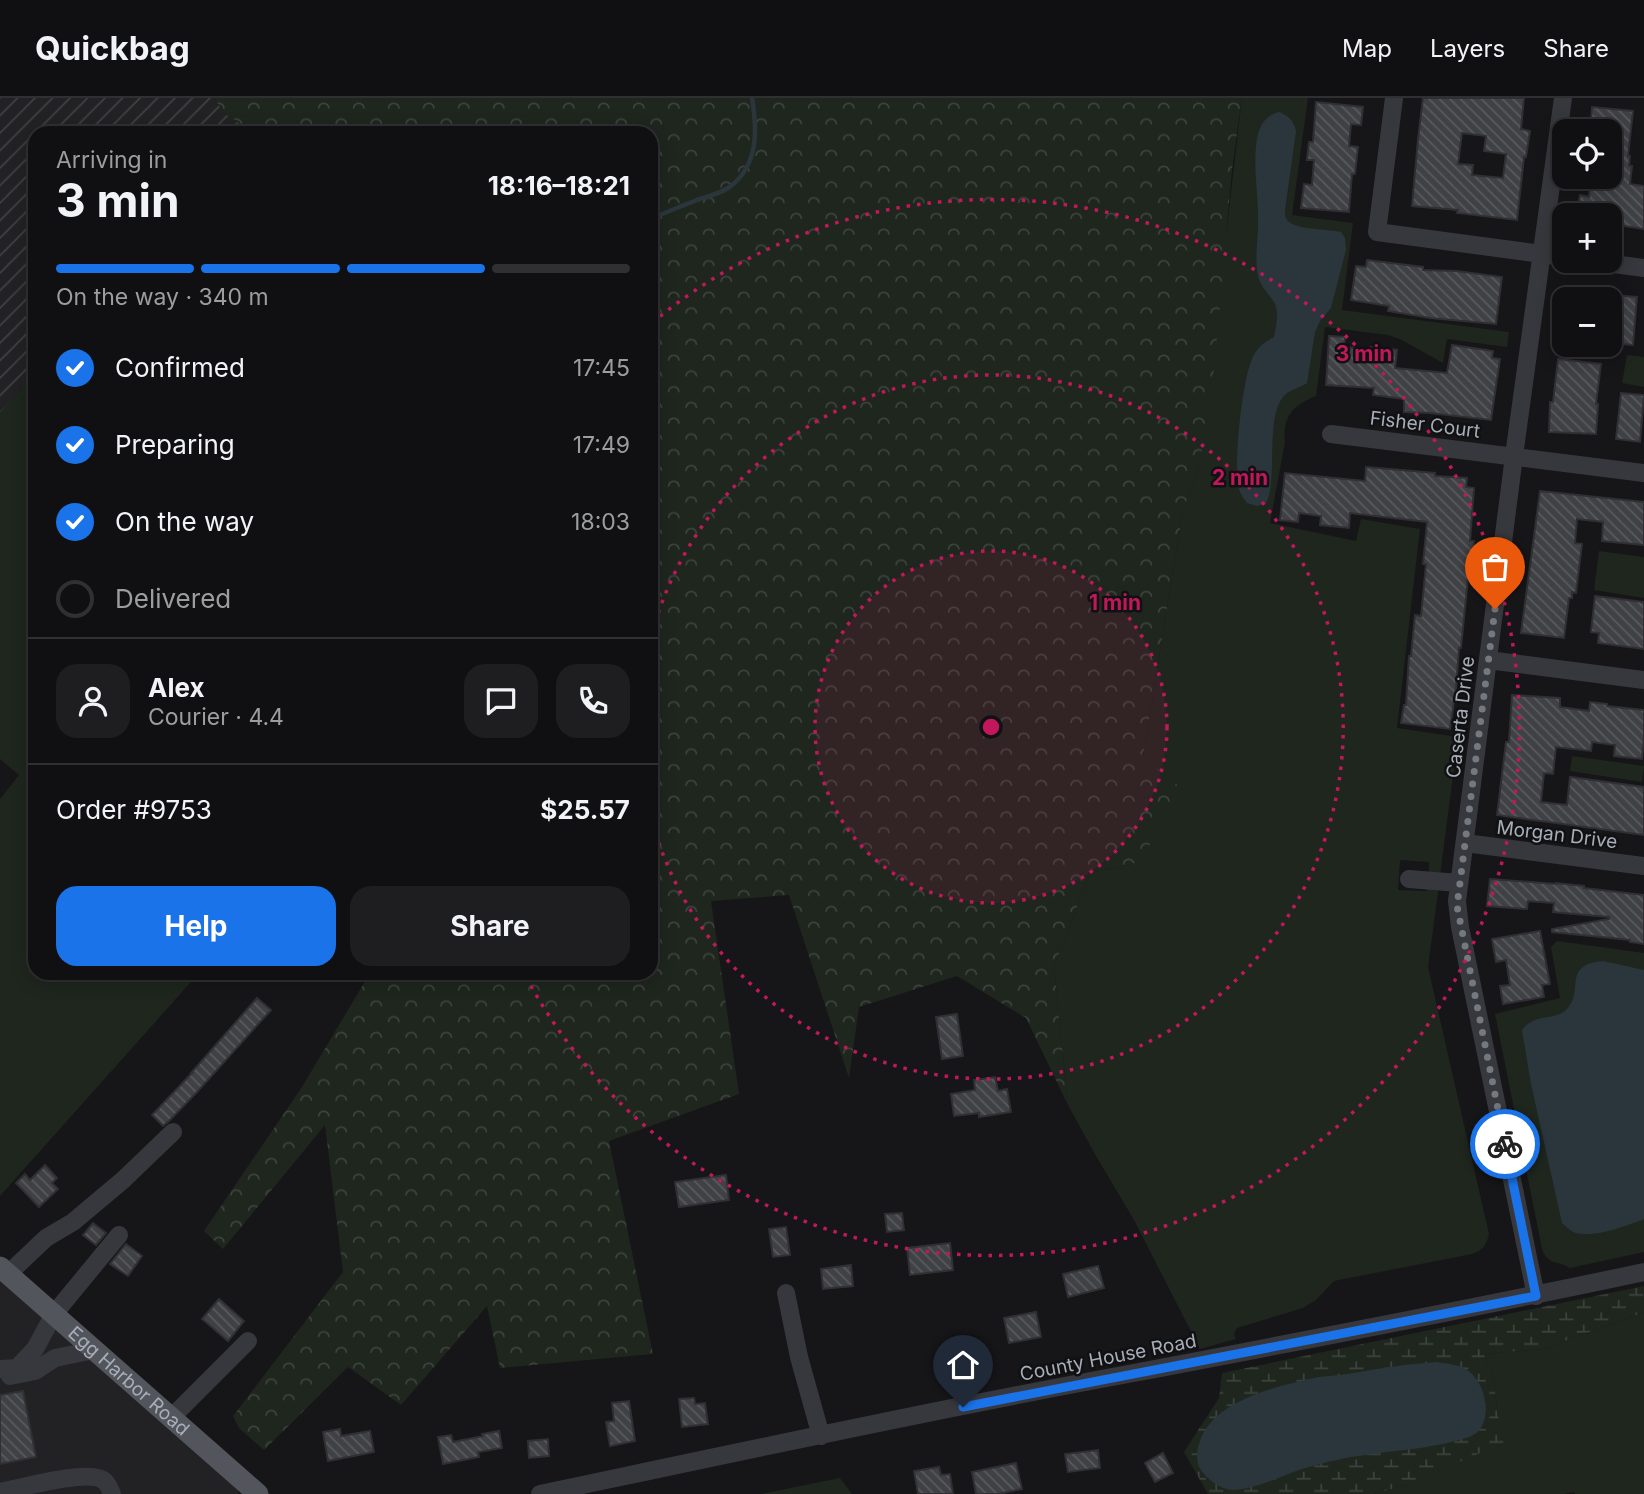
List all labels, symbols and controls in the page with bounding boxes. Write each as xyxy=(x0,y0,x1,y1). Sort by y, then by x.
text: Quickbag xyxy=(35,28,190,68)
text: Map xyxy=(1342,34,1392,63)
text: Layers xyxy=(1430,34,1505,63)
text: Share xyxy=(1543,34,1609,63)
map controls xyxy=(1552,119,1622,357)
button: locate xyxy=(1552,119,1622,189)
text: Arriving in xyxy=(56,146,167,174)
text: 18:16–18:21 xyxy=(488,170,630,201)
text: 3 min xyxy=(56,172,180,228)
button: + xyxy=(1552,203,1622,273)
text: On the way · 340 m xyxy=(56,283,269,311)
button: − xyxy=(1552,287,1622,357)
text: 3 min xyxy=(1336,341,1392,366)
icon: check xyxy=(56,349,94,387)
text: Confirmed xyxy=(115,352,245,383)
text: 17:45 xyxy=(573,354,630,382)
street label: Fisher Court xyxy=(1369,406,1481,443)
icon: check xyxy=(56,426,94,464)
text: Preparing xyxy=(115,429,235,460)
text: 17:49 xyxy=(573,431,630,459)
text: 2 min xyxy=(1212,465,1268,490)
icon: check xyxy=(56,503,94,541)
text: On the way xyxy=(115,506,254,537)
text: 18:03 xyxy=(571,508,630,536)
pin xyxy=(1465,537,1525,609)
icon: bag xyxy=(1476,548,1514,586)
text: Delivered xyxy=(115,583,231,614)
text: 1 min xyxy=(1089,590,1141,615)
street label: Caserta Drive xyxy=(1442,655,1479,779)
button: person xyxy=(56,664,130,738)
button: chat xyxy=(464,664,538,738)
button: phone xyxy=(556,664,630,738)
text: Alex xyxy=(148,672,205,703)
text: Courier · 4.4 xyxy=(148,703,284,731)
centre of rings xyxy=(979,715,1003,739)
text: Order #9753 xyxy=(56,794,212,825)
text: $25.57 xyxy=(540,794,630,825)
street label: Morgan Drive xyxy=(1495,816,1619,853)
button: Help xyxy=(56,886,336,966)
button: Share xyxy=(350,886,630,966)
courier xyxy=(1470,1109,1540,1179)
icon: bike xyxy=(1486,1125,1524,1163)
street label: Egg Harbor Road xyxy=(64,1322,194,1440)
street label: County House Road xyxy=(1018,1329,1198,1386)
pin xyxy=(933,1335,993,1407)
icon: home xyxy=(944,1346,982,1384)

